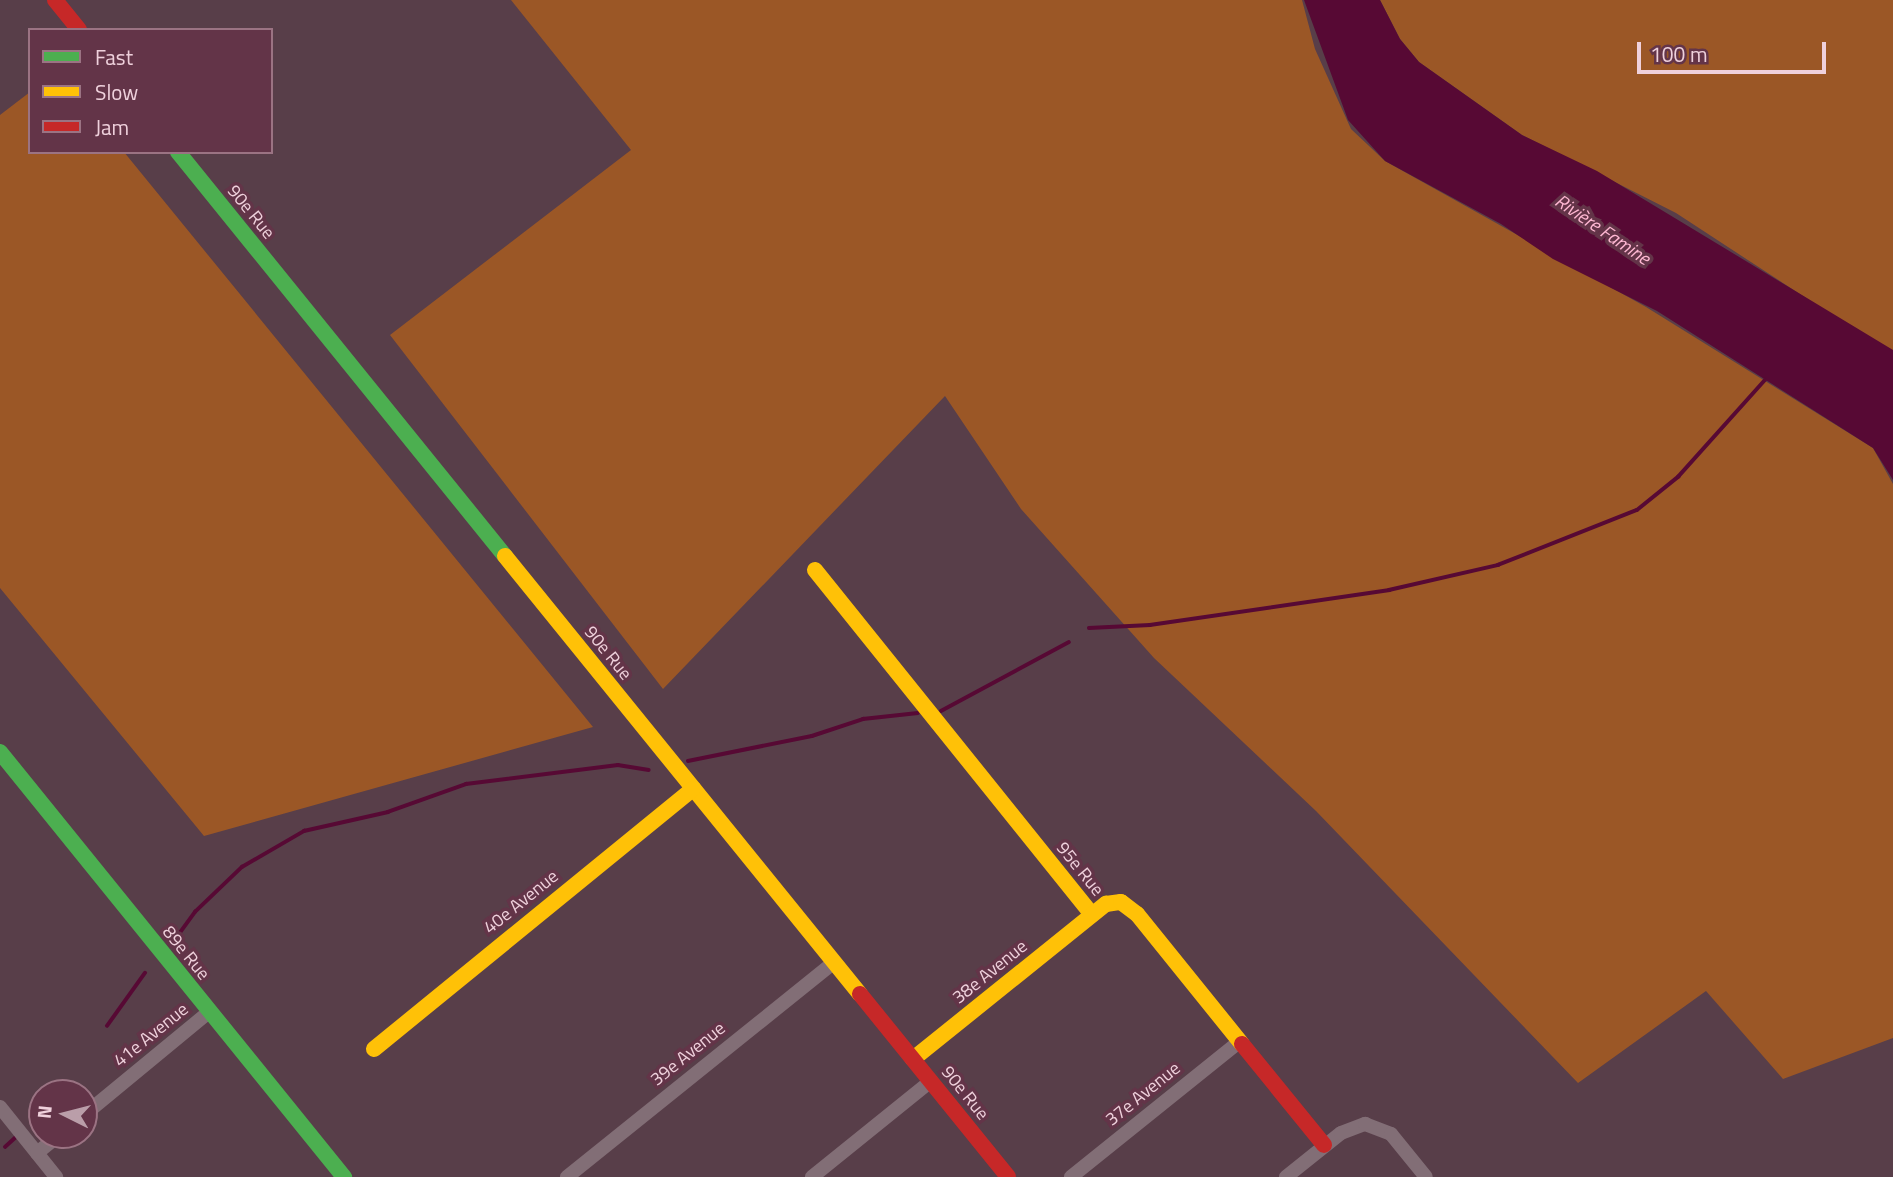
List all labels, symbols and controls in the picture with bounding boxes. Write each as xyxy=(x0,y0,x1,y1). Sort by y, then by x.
legend xyxy=(28,28,273,154)
scale bar xyxy=(1641,28,1830,72)
text: 100 m xyxy=(1650,38,1707,70)
text: Fast xyxy=(95,41,133,73)
text: Slow xyxy=(95,76,138,108)
text: Jam xyxy=(95,111,129,143)
street label: 90e Rue xyxy=(223,181,279,243)
water label: Rivière Famine xyxy=(1551,189,1655,269)
street label: 90e Rue xyxy=(580,622,636,684)
street label: 95e Rue xyxy=(1052,838,1108,900)
street label: 40e Avenue xyxy=(479,865,563,939)
street label: 89e Rue xyxy=(158,922,214,984)
street label: 38e Avenue xyxy=(948,935,1032,1009)
street label: 41e Avenue xyxy=(109,998,193,1072)
street label: 39e Avenue xyxy=(646,1017,730,1091)
street label: 37e Avenue xyxy=(1101,1057,1185,1131)
street label: 90e Rue xyxy=(937,1062,993,1124)
north arrow xyxy=(28,1079,98,1149)
text: N xyxy=(28,1104,59,1120)

